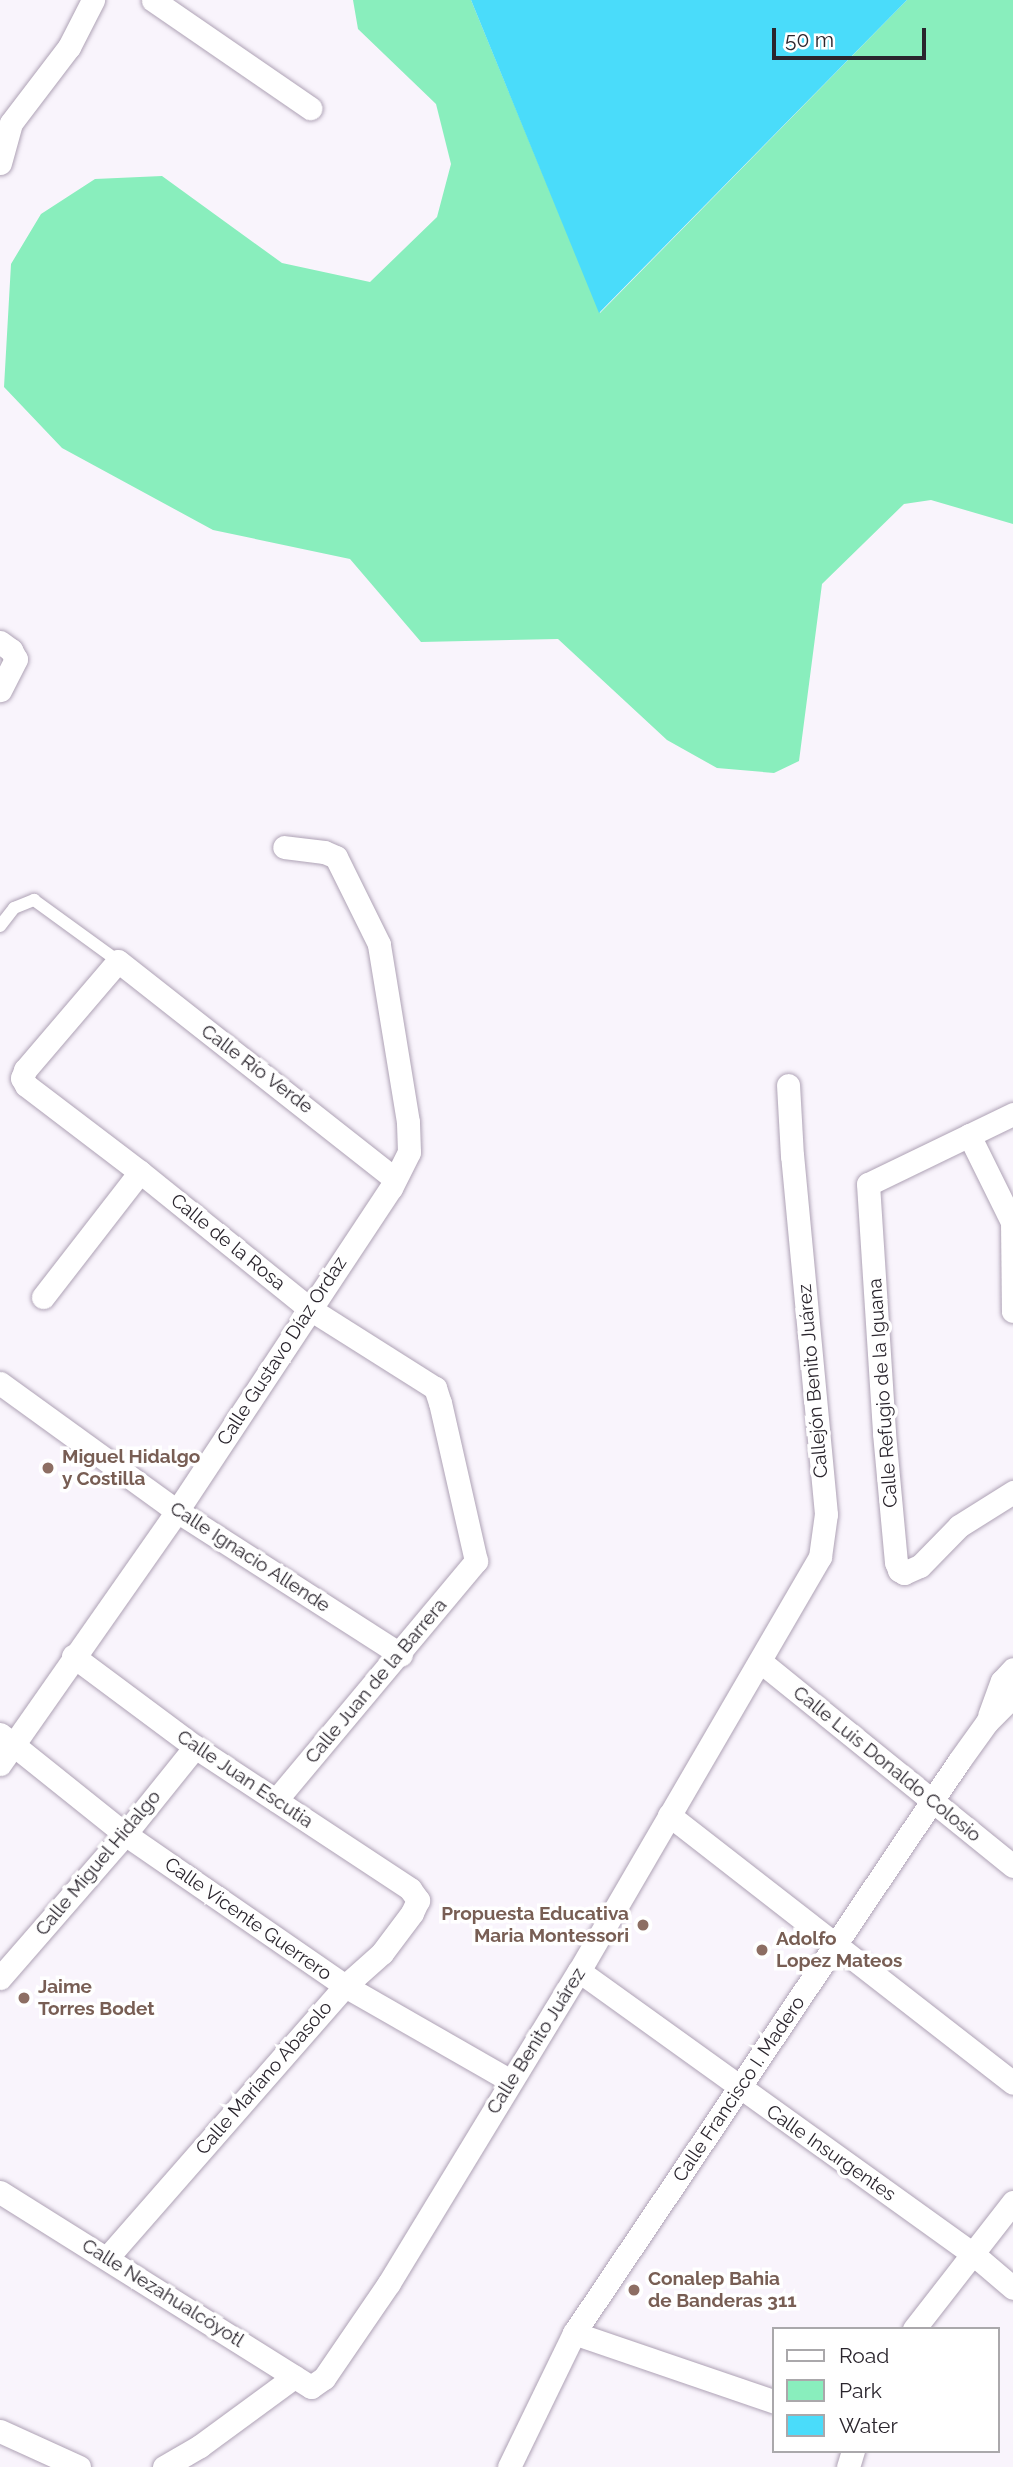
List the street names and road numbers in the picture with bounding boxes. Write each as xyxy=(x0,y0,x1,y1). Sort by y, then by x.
street label: Calle Río Verde xyxy=(196,1019,318,1119)
street label: Calle de la Rosa xyxy=(166,1189,290,1295)
street label: Calle Gustavo Díaz Ordaz xyxy=(212,1252,352,1450)
street label: Calle Refugio de la Iguana xyxy=(864,1277,902,1509)
street label: Callejón Benito Juárez xyxy=(793,1283,833,1479)
street label: Calle Ignacio Allende xyxy=(166,1497,334,1617)
street label: Calle Juan de la Barrera xyxy=(300,1594,452,1768)
street label: Calle Luis Donaldo Colosio xyxy=(788,1681,986,1847)
street label: Calle Juan Escutia xyxy=(172,1725,318,1833)
street label: Calle Miguel Hidalgo xyxy=(30,1785,166,1941)
street label: Calle Vicente Guerrero xyxy=(160,1852,336,1986)
street label: Calle Benito Juárez xyxy=(482,1964,590,2118)
street label: Calle Francisco I. Madero xyxy=(668,1992,810,2186)
street label: Calle Mariano Abasolo xyxy=(191,1996,337,2160)
street label: Calle Insurgentes xyxy=(762,2100,900,2206)
street label: Calle Nezahualcóyotl xyxy=(78,2234,248,2352)

